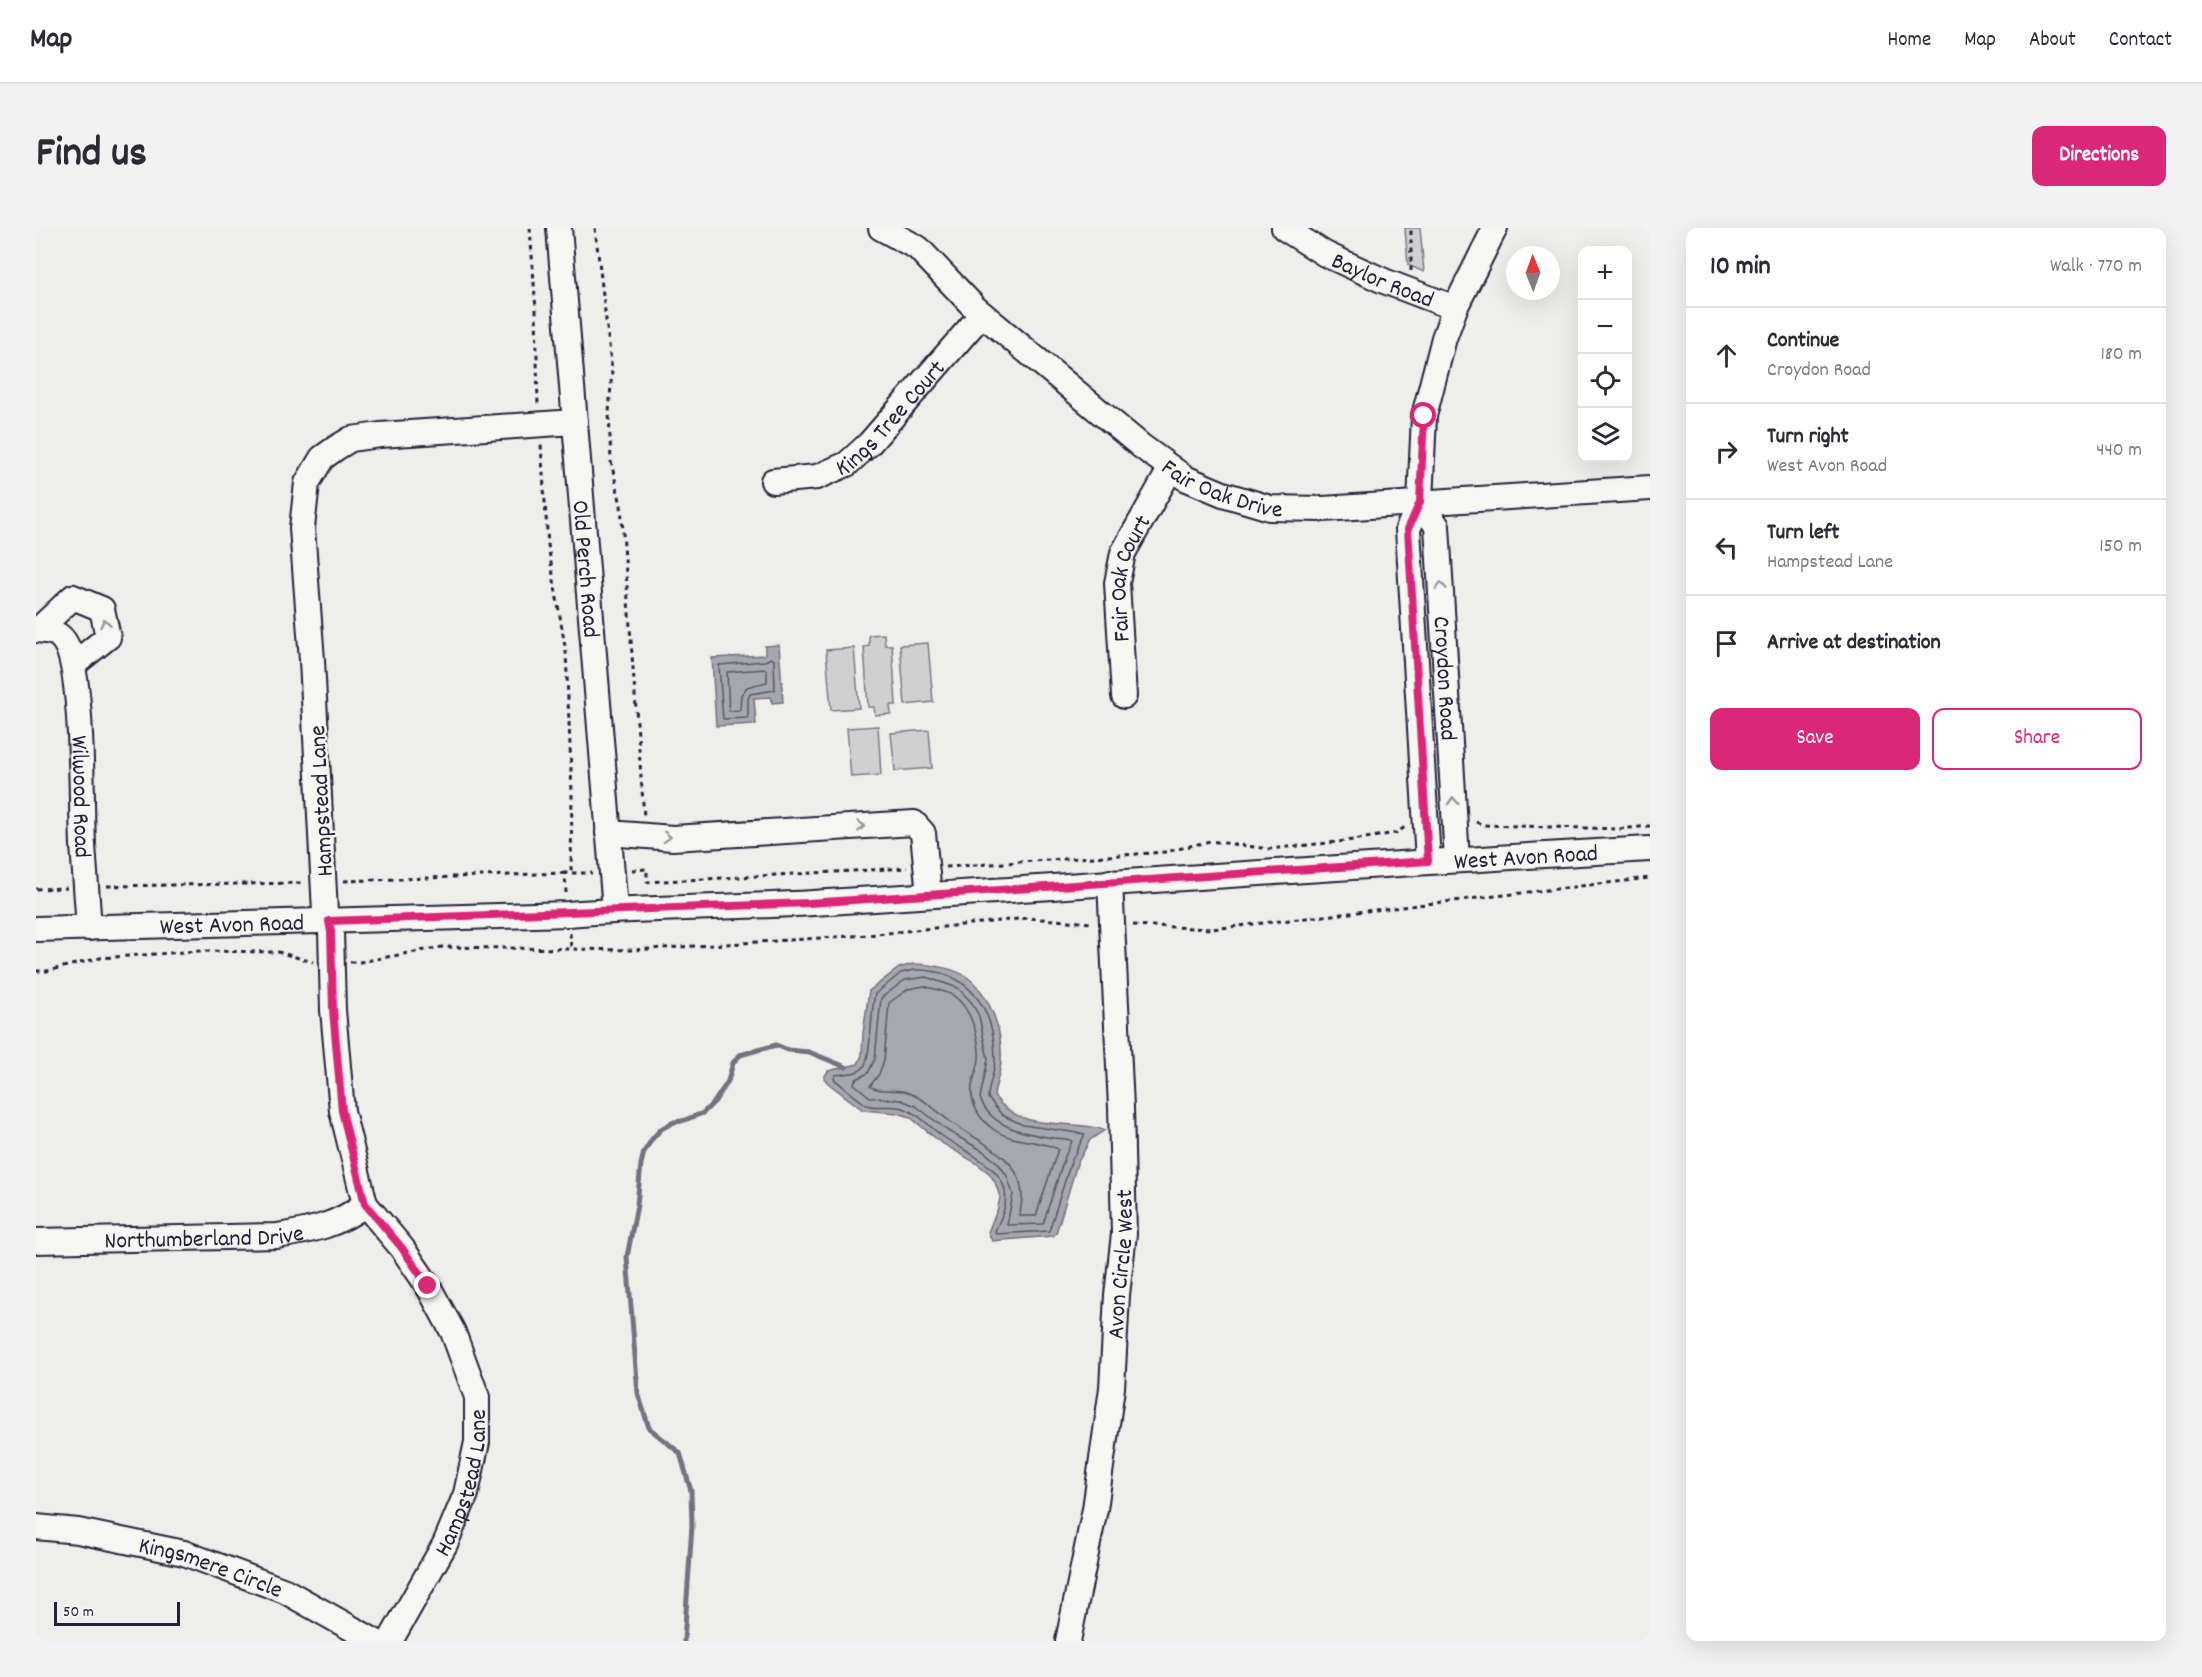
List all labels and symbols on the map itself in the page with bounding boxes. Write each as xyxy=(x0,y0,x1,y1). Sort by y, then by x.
street label: Baylor Road xyxy=(1325,245,1438,318)
north arrow xyxy=(1506,246,1560,300)
street label: Kings Tree Court xyxy=(831,353,955,487)
route start xyxy=(1410,402,1436,428)
street label: Fair Oak Drive xyxy=(1153,452,1283,528)
street label: Old Perch Road xyxy=(561,499,607,639)
street label: Fair Oak Court xyxy=(1102,509,1161,643)
one-way arrow xyxy=(1434,581,1447,590)
street label: Croydon Road xyxy=(1422,615,1464,742)
one-way arrow xyxy=(99,619,112,629)
street label: Hampstead Lane xyxy=(302,724,344,877)
street label: Wilwood Road xyxy=(60,735,98,859)
one-way arrow xyxy=(1447,797,1460,806)
one-way arrow xyxy=(857,820,866,833)
one-way arrow xyxy=(662,831,671,844)
street label: West Avon Road xyxy=(1453,838,1599,880)
street label: West Avon Road xyxy=(159,907,305,945)
street label: Avon Circle West xyxy=(1101,1189,1144,1340)
street label: Northumberland Drive xyxy=(104,1218,307,1260)
route end xyxy=(414,1272,440,1298)
street label: Hampstead Lane xyxy=(427,1409,497,1564)
street label: Kingsmere Circle xyxy=(135,1530,287,1609)
scale bar xyxy=(54,1599,180,1626)

